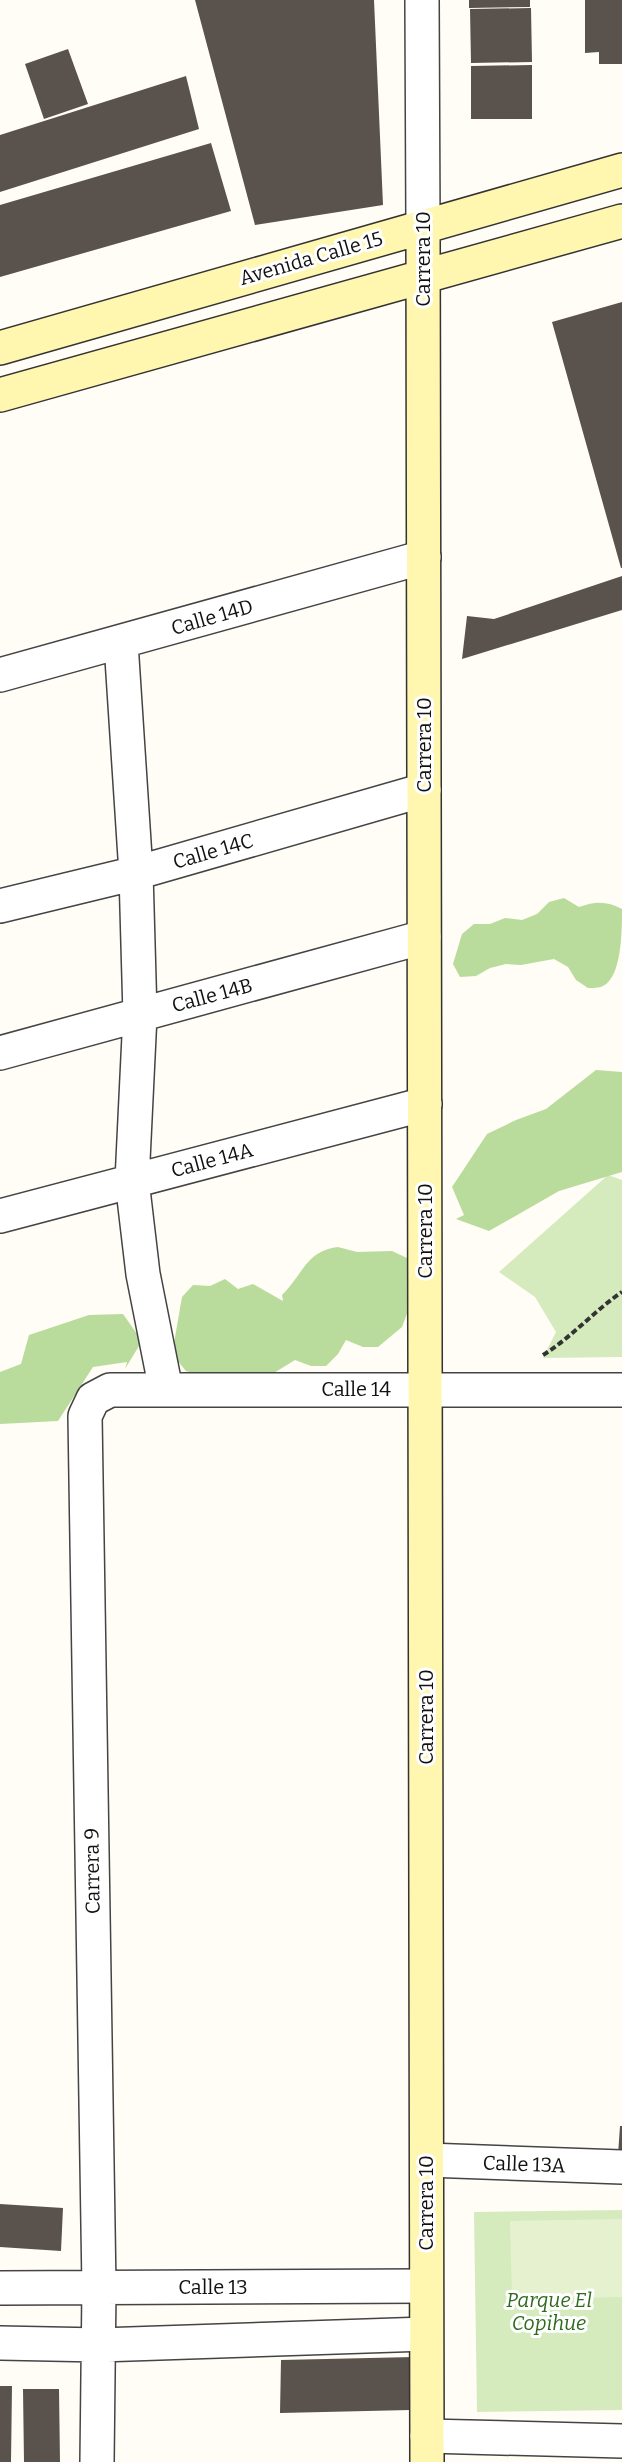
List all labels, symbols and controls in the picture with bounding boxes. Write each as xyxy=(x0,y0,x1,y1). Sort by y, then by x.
street label: Carrera 10 xyxy=(411,211,435,307)
street label: Avenida Calle 15 xyxy=(236,226,386,290)
street label: Calle 14D xyxy=(168,594,256,640)
street label: Carrera 10 xyxy=(412,697,436,793)
street label: Calle 14C xyxy=(170,828,256,874)
street label: Calle 14B xyxy=(169,973,255,1017)
street label: Calle 14A xyxy=(168,1137,256,1182)
street label: Carrera 10 xyxy=(413,1183,437,1279)
street label: Calle 14 xyxy=(321,1377,391,1401)
street label: Carrera 10 xyxy=(414,1669,438,1765)
street label: Carrera 9 xyxy=(79,1828,105,1914)
street label: Calle 13A xyxy=(482,2151,567,2177)
street label: Carrera 10 xyxy=(414,2155,438,2251)
street label: Calle 13 xyxy=(178,2275,248,2299)
park label: Parque El Copihue xyxy=(506,2288,592,2335)

